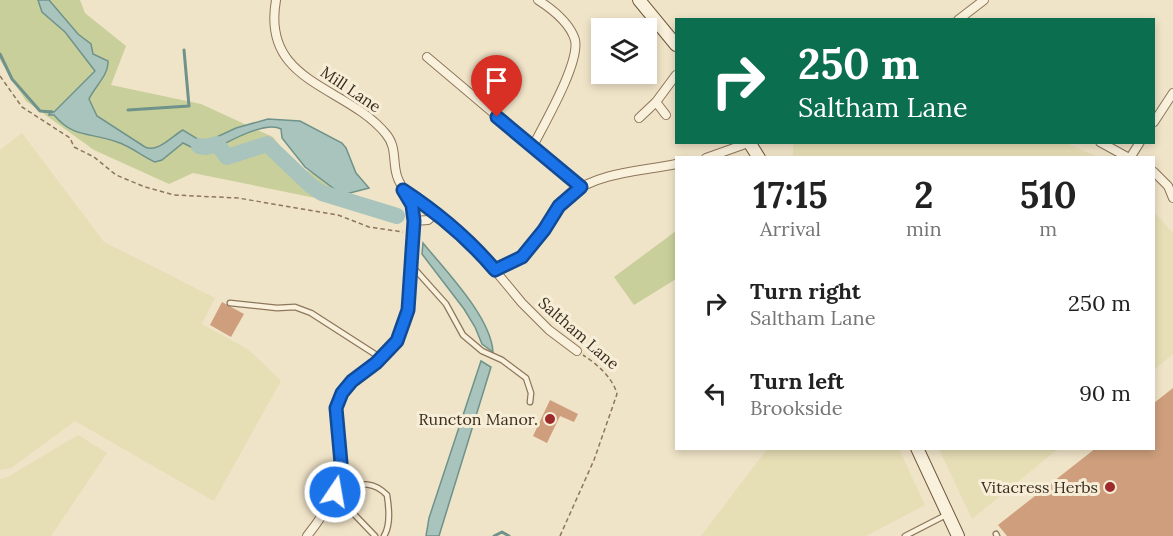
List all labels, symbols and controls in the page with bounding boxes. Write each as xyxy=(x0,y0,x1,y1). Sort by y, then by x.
map controls xyxy=(591,18,657,84)
button: layers xyxy=(591,18,657,84)
text: 250 m xyxy=(798,37,919,91)
icon: right xyxy=(699,42,777,120)
pin xyxy=(471,55,522,117)
street label: Mill Lane xyxy=(317,62,385,117)
icon: arrive xyxy=(480,64,513,97)
text: Saltham Lane xyxy=(798,90,968,124)
text: 17:15 xyxy=(753,172,828,218)
text: 2 xyxy=(914,172,933,218)
text: 510 xyxy=(1020,172,1077,218)
text: Arrival xyxy=(760,216,821,241)
text: min xyxy=(906,216,942,241)
text: m xyxy=(1039,216,1057,241)
text: Turn right xyxy=(750,277,861,305)
icon: right xyxy=(699,287,732,320)
text: 250 m xyxy=(1068,289,1131,317)
street label: Saltham Lane xyxy=(535,292,624,374)
text: Saltham Lane xyxy=(750,305,876,330)
text: Turn left xyxy=(750,367,844,395)
icon: left xyxy=(699,377,732,410)
text: 90 m xyxy=(1079,379,1131,407)
text: Brookside xyxy=(750,395,843,420)
place label: Runcton Manor. xyxy=(419,409,538,429)
marker: Runcton Manor. xyxy=(543,412,557,426)
position arrow xyxy=(303,460,367,524)
place label: Vitacress Herbs xyxy=(980,477,1098,497)
marker: Vitacress Herbs xyxy=(1103,480,1117,494)

